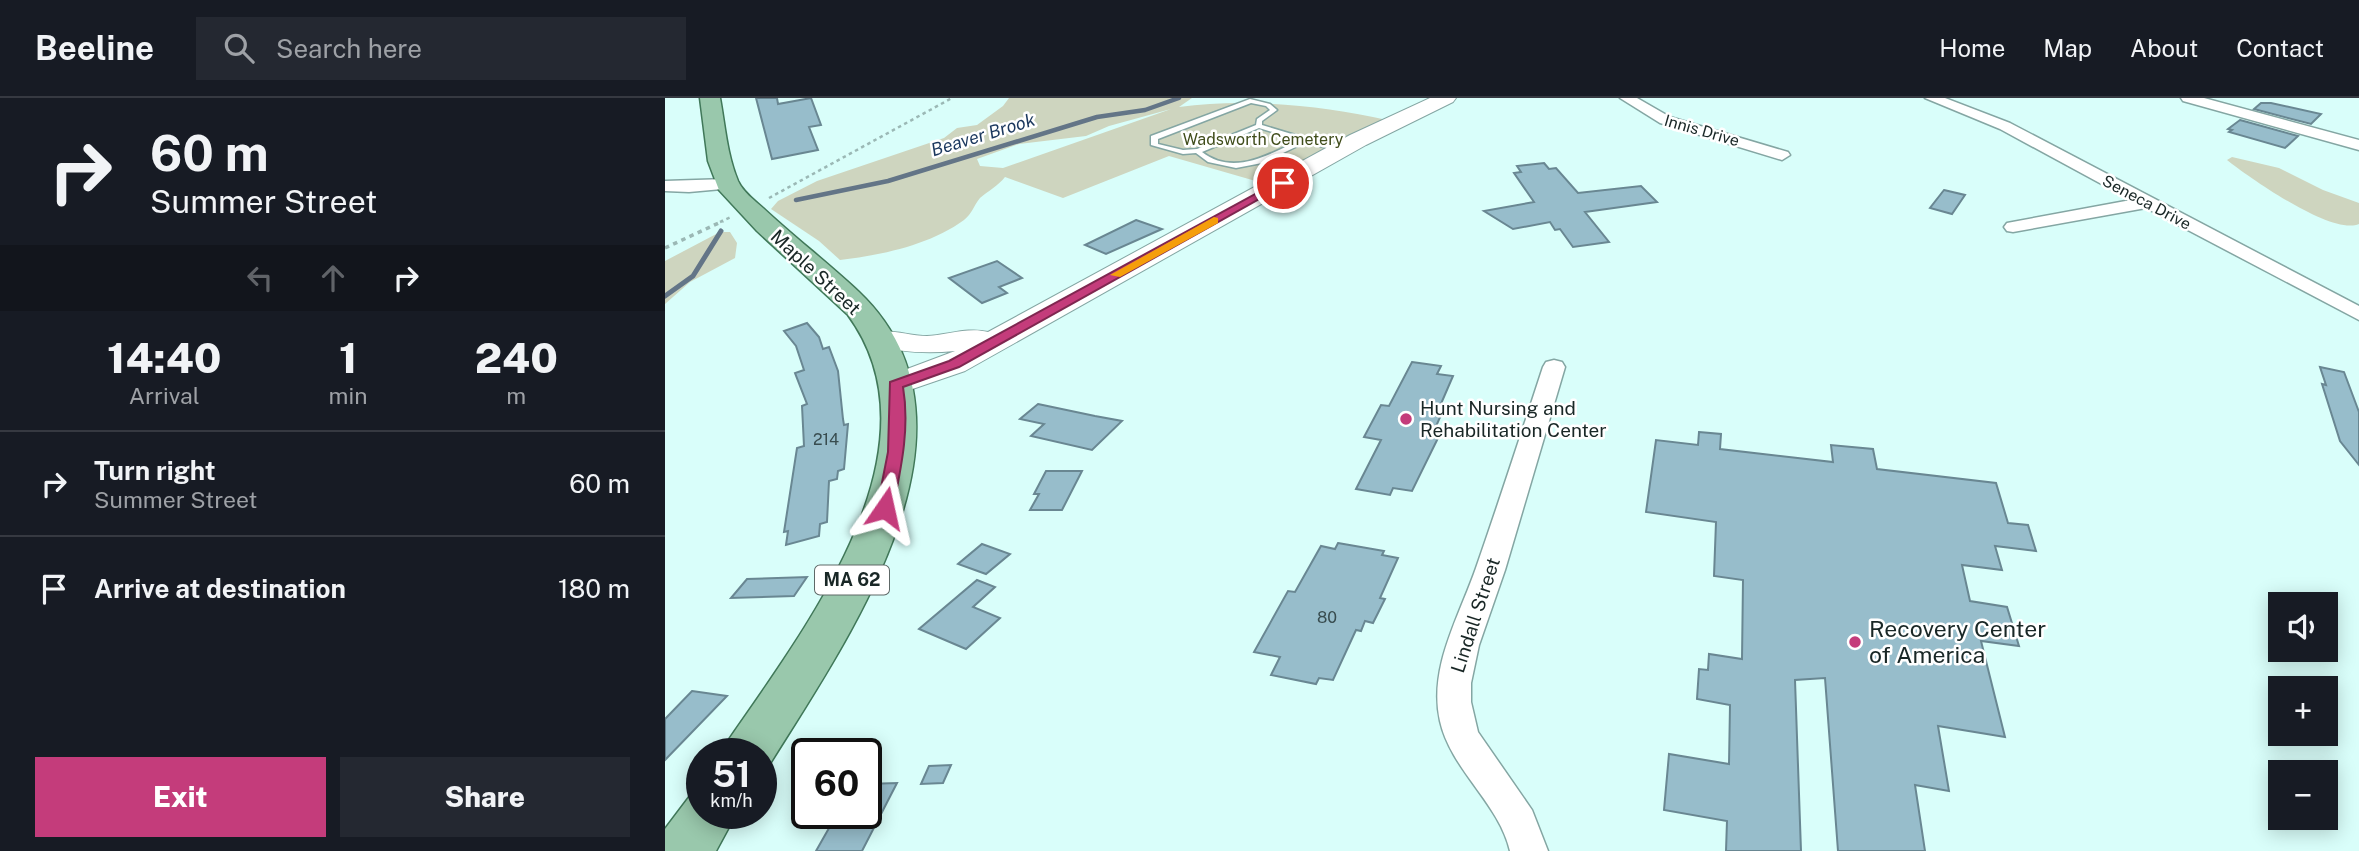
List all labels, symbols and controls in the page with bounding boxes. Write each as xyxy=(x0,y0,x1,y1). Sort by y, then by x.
search box xyxy=(196,17,686,80)
text: Beeline xyxy=(35,29,154,67)
icon: search xyxy=(220,29,258,67)
text: Search here xyxy=(276,33,422,64)
text: Home xyxy=(1939,34,2005,62)
text: Map xyxy=(2043,34,2092,62)
text: About xyxy=(2130,34,2198,62)
text: Contact xyxy=(2236,34,2324,62)
water label: Beaver Brook xyxy=(928,109,1038,160)
street label: Innis Drive xyxy=(1662,111,1742,150)
text: 60 m xyxy=(150,124,269,182)
icon: right xyxy=(35,126,126,217)
park label: Wadsworth Cemetery xyxy=(1183,130,1344,149)
pin xyxy=(1253,153,1313,213)
icon: arrive xyxy=(1264,164,1302,202)
street label: Seneca Drive xyxy=(2099,171,2194,234)
text: Summer Street xyxy=(150,183,377,220)
street label: Maple Street xyxy=(767,225,865,319)
icon: left xyxy=(241,259,279,297)
icon: ahead xyxy=(314,259,352,297)
icon: right xyxy=(387,259,425,297)
text: 14:40 xyxy=(107,333,222,382)
text: 1 xyxy=(339,333,357,382)
text: 240 xyxy=(475,333,558,382)
text: Arrival xyxy=(129,382,200,409)
text: min xyxy=(329,382,368,409)
text: m xyxy=(506,382,526,409)
place label: Hunt Nursing and Rehabilitation Center xyxy=(1420,397,1607,441)
marker: Hunt Nursing and Rehabilitation Center xyxy=(1398,411,1414,427)
house number: 214 xyxy=(813,430,839,449)
text: Turn right xyxy=(94,455,216,486)
icon: right xyxy=(35,465,73,503)
text: 60 m xyxy=(569,468,630,499)
position arrow xyxy=(848,471,922,545)
text: Summer Street xyxy=(94,486,258,513)
street label: Lindall Street xyxy=(1446,555,1504,675)
road number: MA 62 xyxy=(815,566,889,594)
icon: arrive xyxy=(35,570,73,608)
text: Arrive at destination xyxy=(94,573,346,604)
text: 180 m xyxy=(558,573,630,604)
map controls xyxy=(2268,592,2338,830)
button: sound xyxy=(2268,592,2338,662)
house number: 80 xyxy=(1317,608,1337,627)
place label: Recovery Center of America xyxy=(1869,615,2046,668)
marker: Recovery Center of America xyxy=(1847,634,1863,650)
button: + xyxy=(2268,676,2338,746)
speed limit sign: 60 xyxy=(791,738,882,829)
text: 51 xyxy=(712,754,751,795)
button: Exit xyxy=(35,757,326,837)
button: Share xyxy=(340,757,630,837)
button: − xyxy=(2268,760,2338,830)
text: km/h xyxy=(710,790,753,811)

